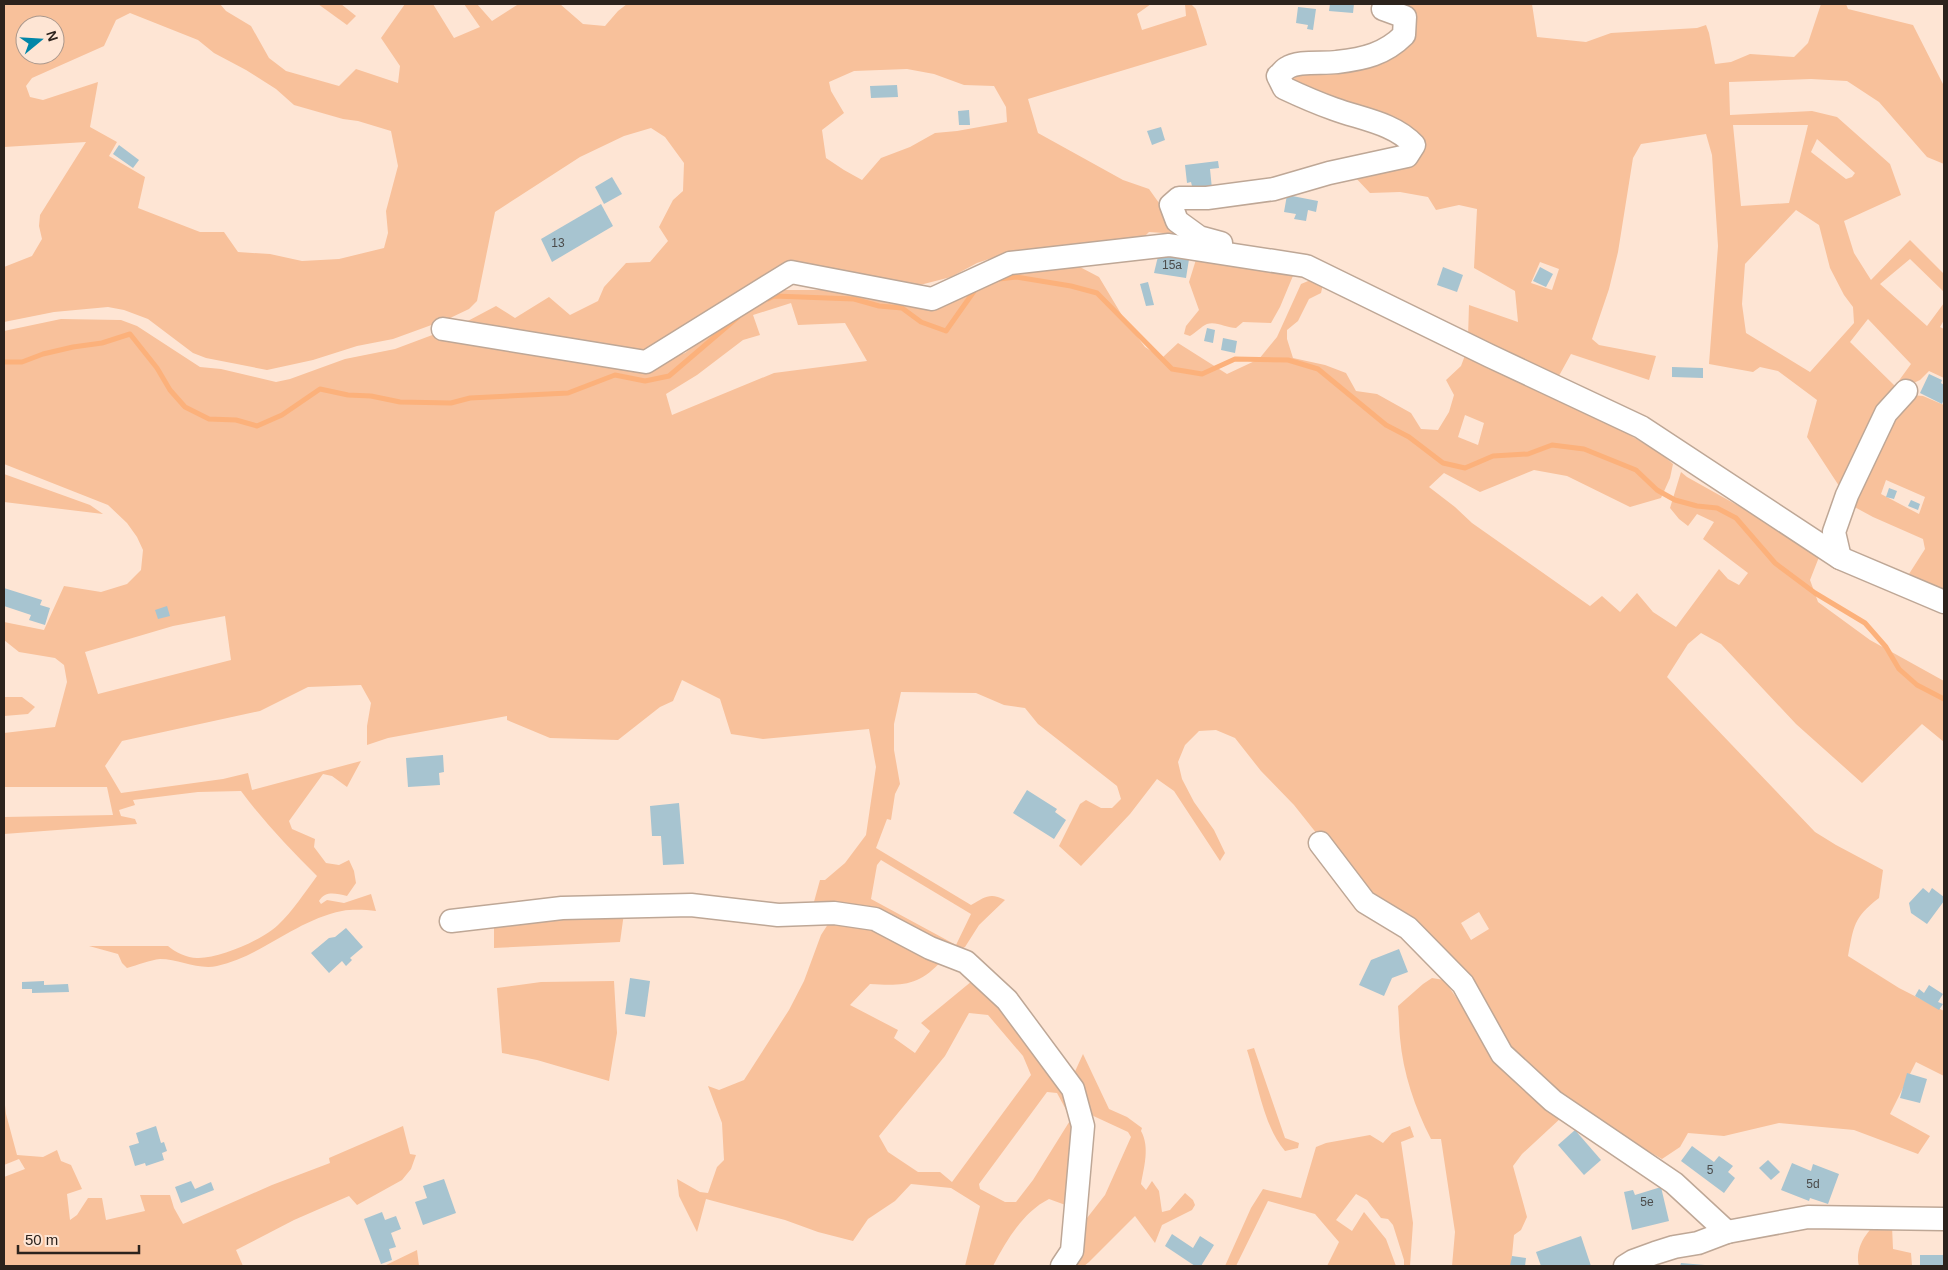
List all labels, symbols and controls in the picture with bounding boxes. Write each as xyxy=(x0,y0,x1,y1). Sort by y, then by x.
north arrow xyxy=(15,15,65,65)
text: N xyxy=(43,29,62,43)
house number: 13 xyxy=(551,236,565,250)
house number: 15a xyxy=(1162,258,1182,272)
house number: 5 xyxy=(1707,1163,1714,1177)
house number: 5d xyxy=(1806,1177,1820,1191)
house number: 5e xyxy=(1640,1195,1654,1209)
scale bar xyxy=(18,1222,139,1254)
text: 50 m xyxy=(25,1231,58,1248)

